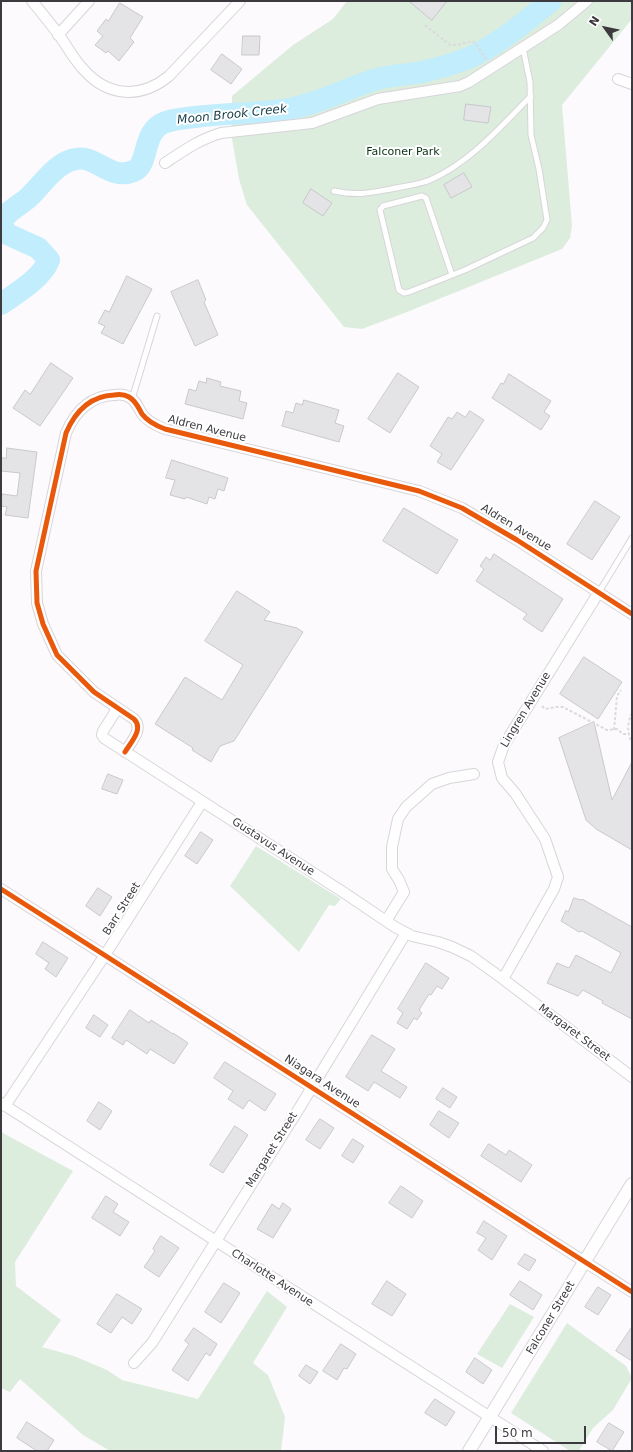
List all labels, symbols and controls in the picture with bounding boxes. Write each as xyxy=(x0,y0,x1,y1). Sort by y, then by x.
north arrow xyxy=(585,8,625,48)
text: N xyxy=(587,14,602,29)
water label: Moon Brook Creek xyxy=(177,102,287,128)
park label: Falconer Park xyxy=(366,145,440,159)
street label: Aldren Avenue xyxy=(167,413,247,445)
street label: Aldren Avenue xyxy=(478,502,554,554)
street label: Lingren Avenue xyxy=(498,670,554,750)
street label: Gustavus Avenue xyxy=(229,815,317,879)
street label: Barr Street xyxy=(100,880,144,938)
street label: Margaret Street xyxy=(535,1002,613,1064)
street label: Niagara Avenue xyxy=(282,1053,362,1111)
street label: Margaret Street xyxy=(243,1110,301,1190)
street label: Charlotte Avenue xyxy=(228,1246,316,1310)
street label: Falconer Street xyxy=(524,1279,578,1357)
scale bar xyxy=(497,1418,588,1444)
text: 50 m xyxy=(502,1426,533,1440)

